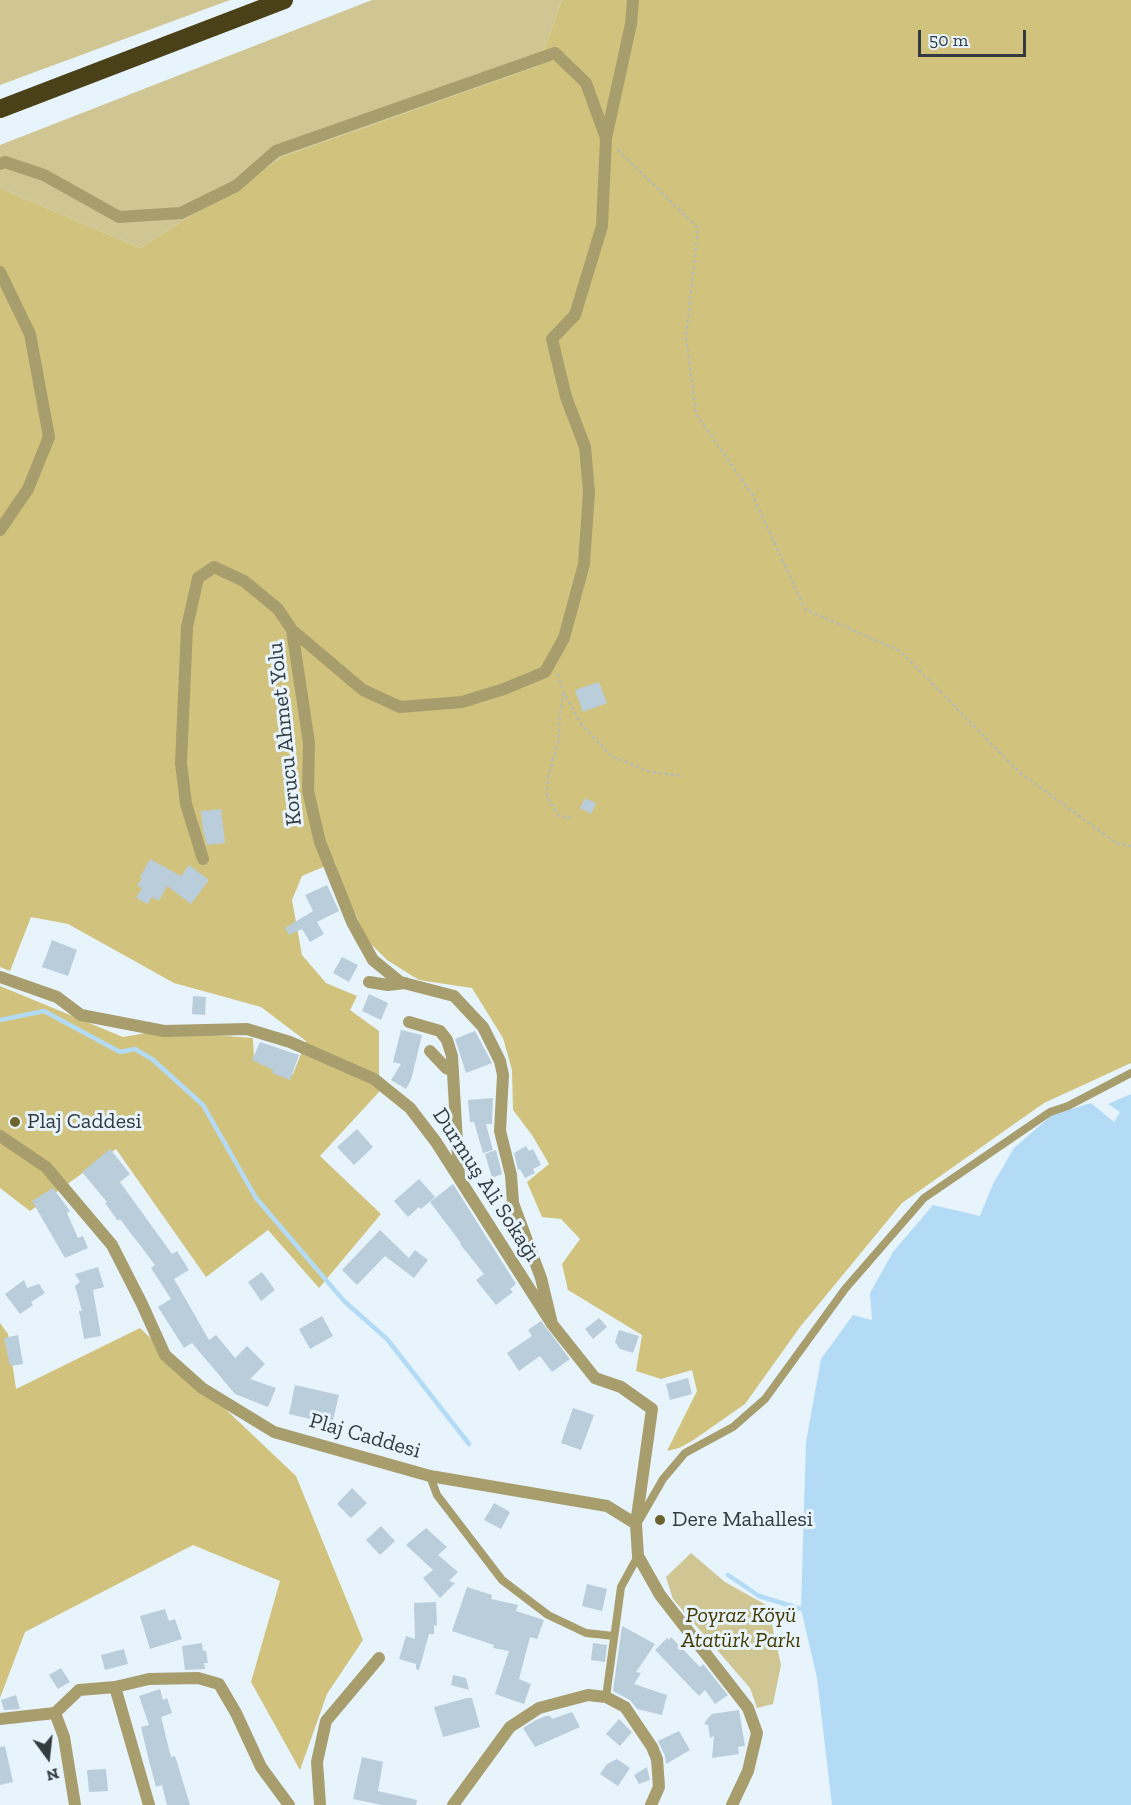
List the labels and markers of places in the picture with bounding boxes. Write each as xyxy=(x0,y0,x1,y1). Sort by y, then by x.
place label: Plaj Caddesi xyxy=(27,1109,142,1135)
marker: Plaj Caddesi xyxy=(8,1115,22,1129)
place label: Dere Mahallesi xyxy=(672,1507,813,1533)
marker: Dere Mahallesi xyxy=(653,1513,667,1527)

